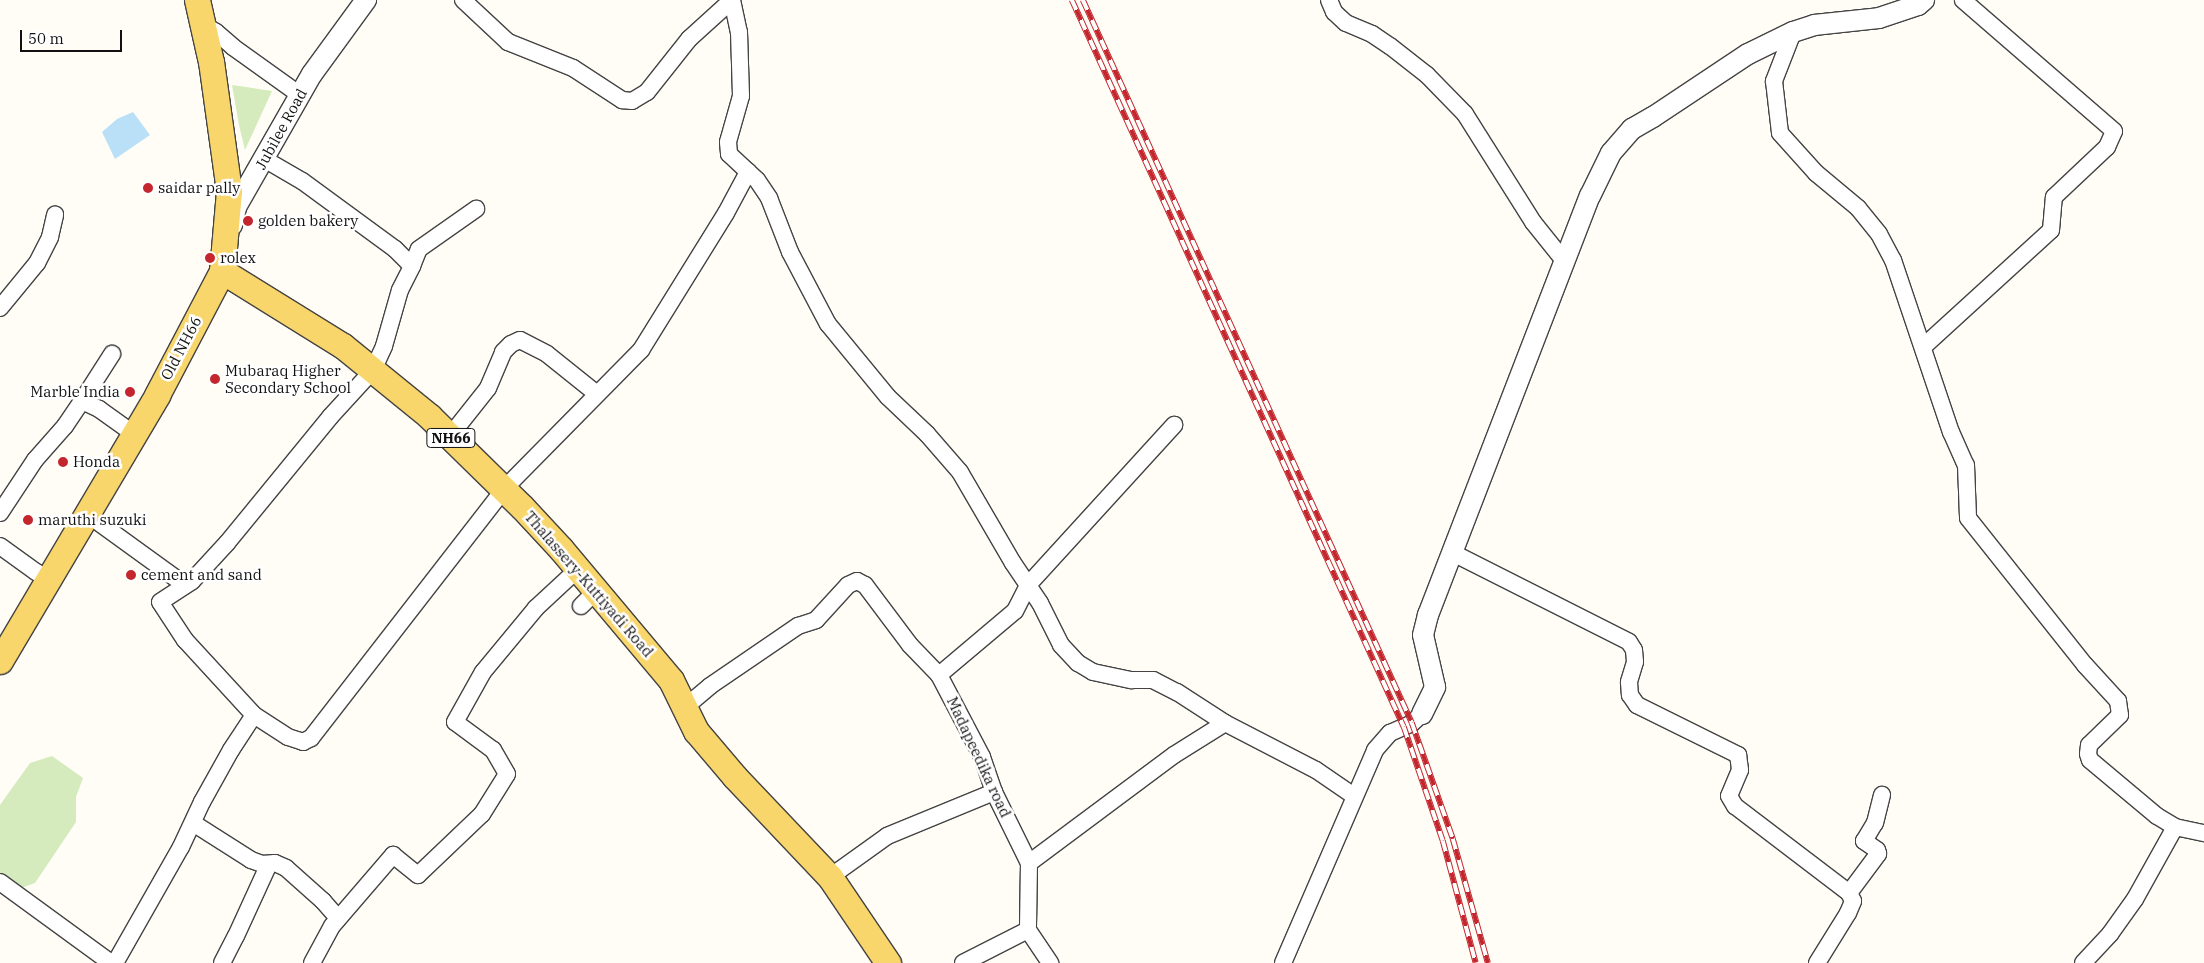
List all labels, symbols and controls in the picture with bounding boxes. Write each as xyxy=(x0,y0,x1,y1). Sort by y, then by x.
scale bar xyxy=(22,20,125,52)
text: 50 m xyxy=(28,29,64,48)
street label: Jubilee Road xyxy=(251,85,311,173)
place label: saidar pally xyxy=(158,179,240,197)
marker: saidar pally xyxy=(142,182,154,194)
place label: golden bakery xyxy=(258,212,358,230)
marker: golden bakery xyxy=(242,215,254,227)
place label: rolex xyxy=(220,249,256,267)
marker: rolex xyxy=(204,252,216,264)
street label: Old NH66 xyxy=(157,313,205,383)
place label: Mubaraq Higher Secondary School xyxy=(225,361,351,396)
marker: Mubaraq Higher Secondary School xyxy=(209,373,221,385)
place label: Marble India xyxy=(30,383,120,401)
marker: Marble India xyxy=(124,386,136,398)
road number: NH66 xyxy=(426,426,476,449)
place label: Honda xyxy=(73,453,120,471)
marker: Honda xyxy=(57,456,69,468)
street label: Thalassery-Kuttiyadi Road xyxy=(521,507,657,661)
place label: maruthi suzuki xyxy=(38,511,147,529)
marker: maruthi suzuki xyxy=(22,514,34,526)
place label: cement and sand xyxy=(141,566,262,584)
marker: cement and sand xyxy=(125,569,137,581)
street label: Madapeedika road xyxy=(943,694,1015,820)

